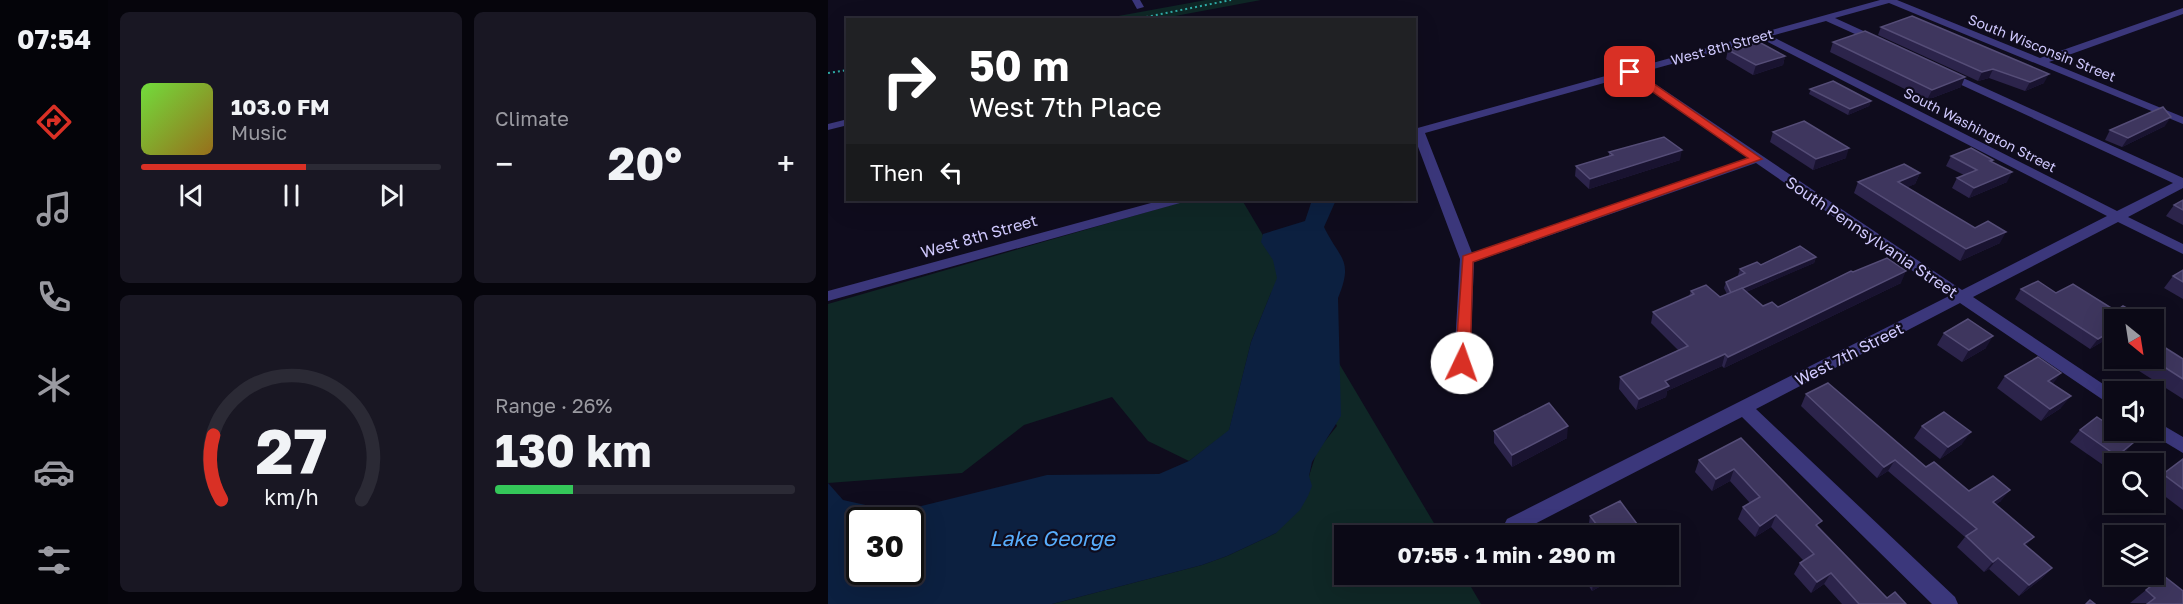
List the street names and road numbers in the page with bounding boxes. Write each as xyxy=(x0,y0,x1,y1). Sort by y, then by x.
street label: South Wisconsin Street xyxy=(1966,10,2118,85)
street label: West 8th Street xyxy=(1669,25,1775,68)
street label: South Washington Street xyxy=(1901,84,2059,175)
street label: South Pennsylvania Street xyxy=(1782,172,1962,302)
street label: West 8th Street xyxy=(918,210,1040,262)
street label: West 7th Street xyxy=(1791,318,1907,390)

